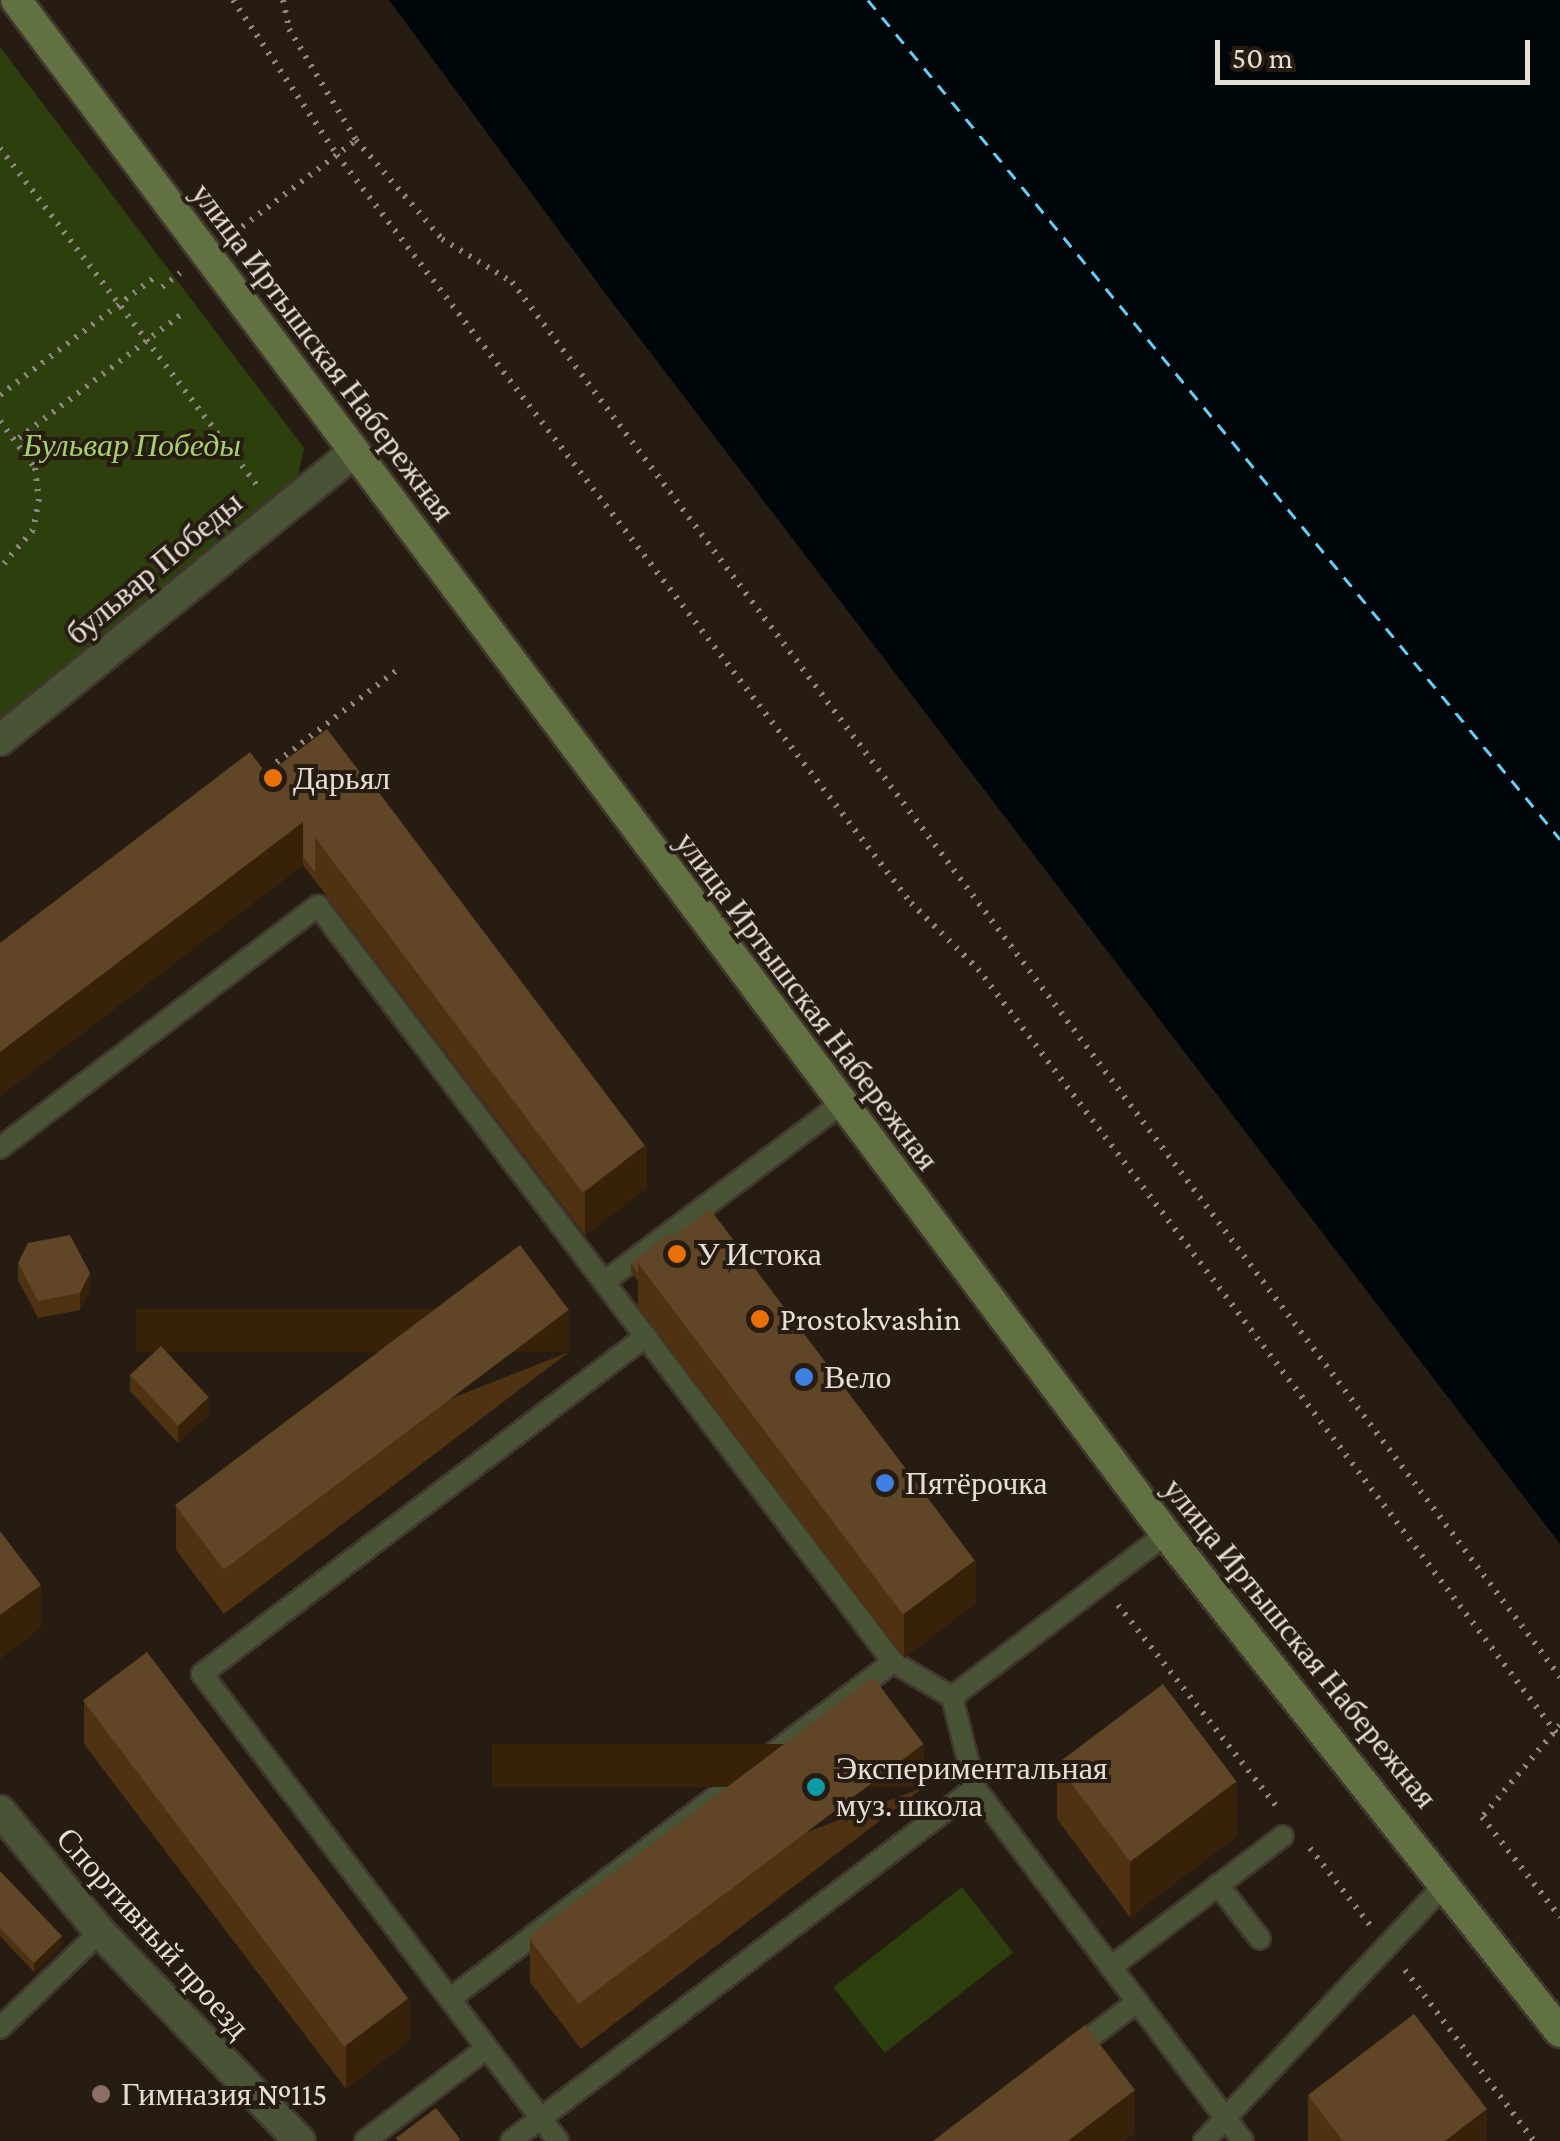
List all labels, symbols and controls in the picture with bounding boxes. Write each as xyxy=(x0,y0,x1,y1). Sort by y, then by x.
scale bar xyxy=(1220,20,1535,82)
text: 50 m xyxy=(1232,41,1293,74)
street label: улица Иртышская Набережная xyxy=(183,175,463,529)
park label: Бульвар Победы xyxy=(23,426,241,464)
street label: бульвар Победы xyxy=(58,483,250,653)
place label: Дарьял xyxy=(293,759,390,797)
marker: Дарьял xyxy=(262,767,284,789)
street label: улица Иртышская Набережная xyxy=(667,824,947,1178)
place label: У Истока xyxy=(697,1235,822,1273)
marker: У Истока xyxy=(666,1243,688,1265)
place label: Prostokvashin xyxy=(780,1300,961,1338)
marker: Prostokvashin xyxy=(749,1308,771,1330)
place label: Вело xyxy=(824,1358,892,1396)
marker: Вело xyxy=(793,1366,815,1388)
place label: Пятёрочка xyxy=(905,1464,1048,1502)
street label: улица Иртышская Набережная xyxy=(1155,1470,1445,1816)
marker: Пятёрочка xyxy=(874,1472,896,1494)
place label: Экспериментальная муз. школа xyxy=(836,1750,1108,1825)
marker: Экспериментальная муз. школа xyxy=(805,1776,827,1798)
street label: Спортивный проезд xyxy=(48,1820,258,2046)
place label: Гимназия №115 xyxy=(121,2075,327,2113)
marker: Гимназия №115 xyxy=(90,2083,112,2105)

